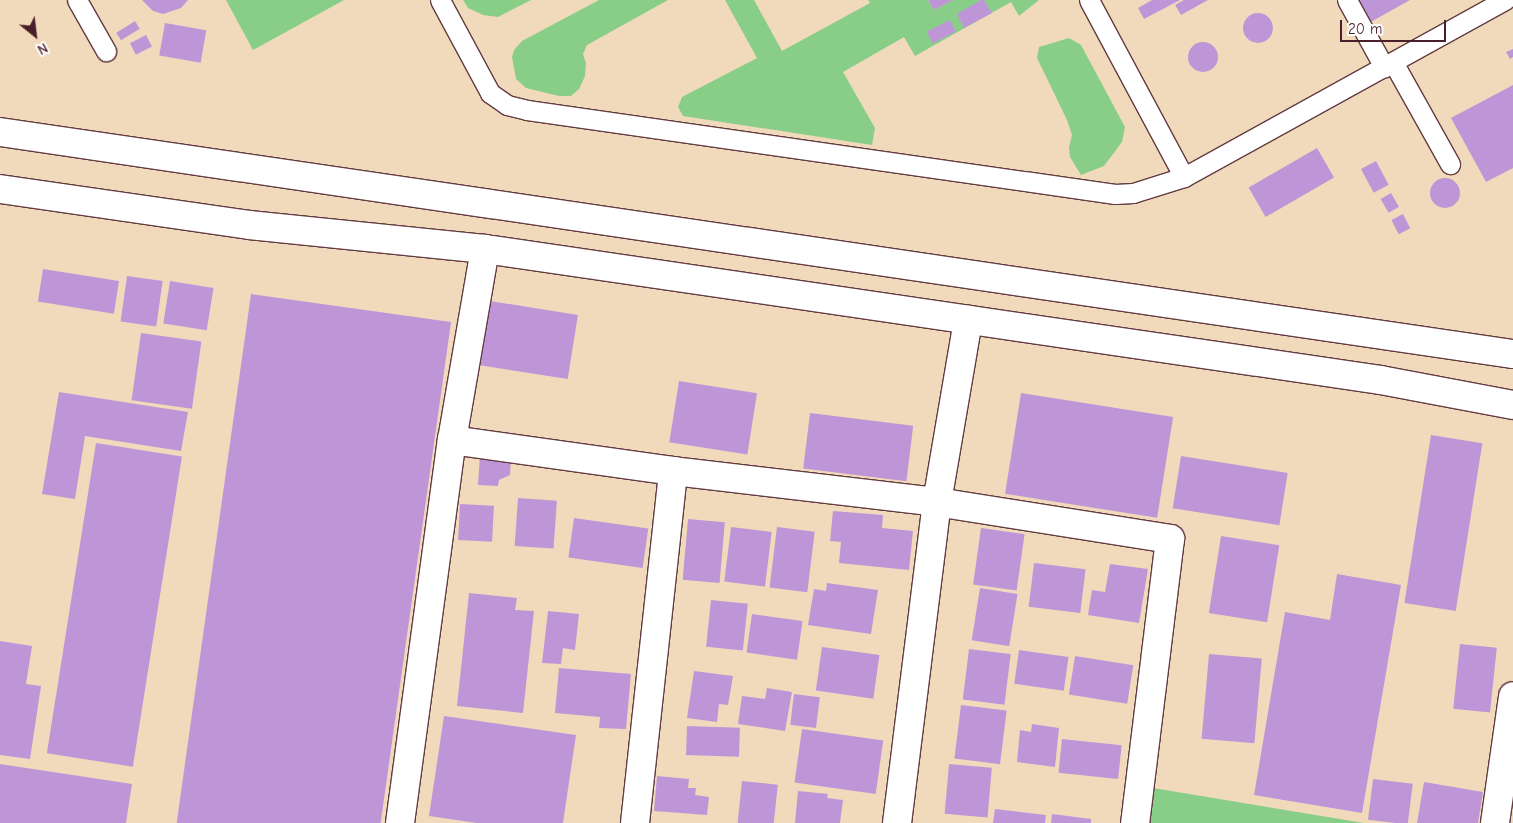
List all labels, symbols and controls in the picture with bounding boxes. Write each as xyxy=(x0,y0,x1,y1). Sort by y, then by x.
north arrow xyxy=(10,10,60,60)
scale bar xyxy=(1343,10,1449,42)
text: 20 m xyxy=(1348,20,1382,38)
text: N xyxy=(34,39,51,58)

